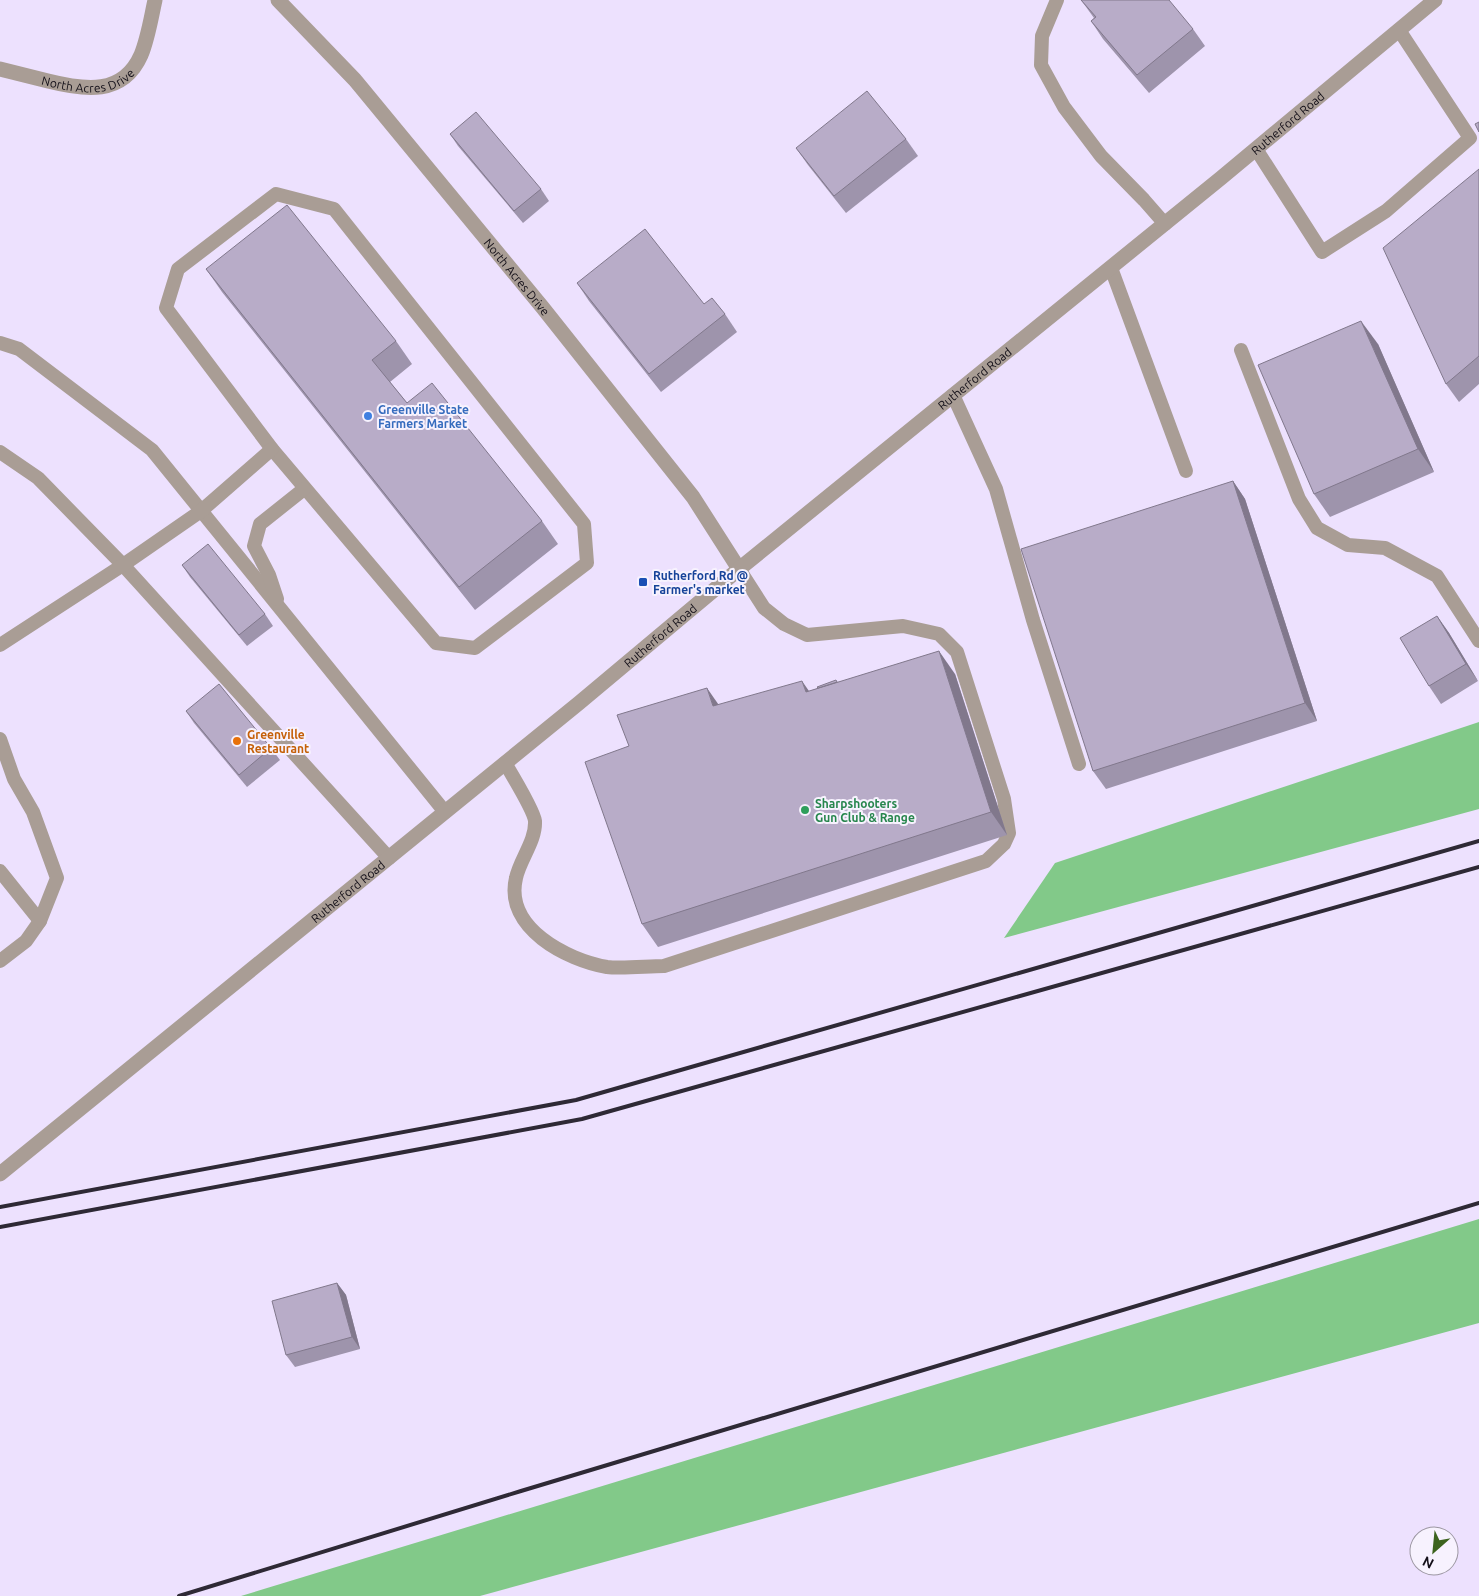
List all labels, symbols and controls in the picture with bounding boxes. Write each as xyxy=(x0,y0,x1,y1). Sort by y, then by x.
street label: North Acres Drive xyxy=(40,66,136,94)
street label: Rutherford Road xyxy=(1248,89,1326,157)
street label: North Acres Drive xyxy=(482,236,553,318)
street label: Rutherford Road xyxy=(935,345,1014,412)
place label: Greenville State Farmers Market xyxy=(378,403,469,430)
marker: Greenville State Farmers Market xyxy=(362,410,374,422)
place label: Rutherford Rd @ Farmer's market xyxy=(653,569,748,596)
marker: Rutherford Rd @ Farmer's market xyxy=(637,576,649,588)
street label: Rutherford Road xyxy=(621,601,699,669)
place label: Greenville Restaurant xyxy=(247,728,309,755)
marker: Greenville Restaurant xyxy=(231,735,243,747)
place label: Sharpshooters Gun Club & Range xyxy=(815,797,915,824)
marker: Sharpshooters Gun Club & Range xyxy=(799,804,811,816)
street label: Rutherford Road xyxy=(308,858,387,925)
north arrow xyxy=(1409,1526,1459,1576)
text: N xyxy=(1420,1553,1436,1572)

